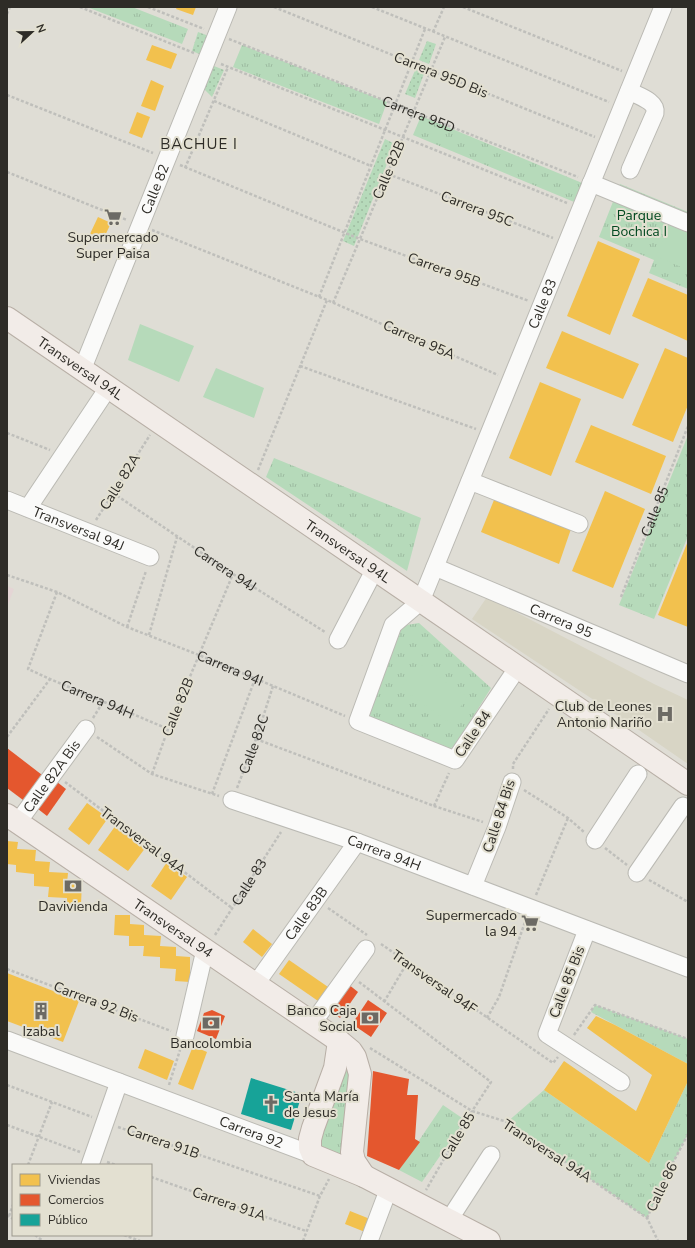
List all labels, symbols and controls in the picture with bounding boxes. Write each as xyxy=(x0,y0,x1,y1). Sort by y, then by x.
north arrow xyxy=(12,12,52,52)
text: N xyxy=(32,22,49,35)
street label: Carrera 95D Bis xyxy=(391,47,491,103)
street label: Carrera 95D xyxy=(379,91,458,137)
district label: BACHUE I xyxy=(160,134,238,154)
street label: Calle 82B xyxy=(368,138,410,202)
street label: Calle 82 xyxy=(136,161,173,217)
street label: Carrera 95C xyxy=(438,186,516,232)
park label: Parque Bochica I xyxy=(611,206,667,241)
supermarket icon: Supermercado Super Paisa xyxy=(103,207,123,227)
place label: Supermercado Super Paisa xyxy=(67,228,159,263)
street label: Carrera 95B xyxy=(405,248,483,292)
street label: Calle 83 xyxy=(523,276,561,332)
street label: Carrera 95A xyxy=(380,316,458,364)
street label: Transversal 94L xyxy=(34,332,127,405)
street label: Calle 82A xyxy=(95,450,145,514)
street label: Calle 85 xyxy=(636,483,673,539)
street label: Transversal 94J xyxy=(30,502,127,555)
street label: Transversal 94L xyxy=(301,515,395,587)
street label: Carrera 94J xyxy=(190,541,260,596)
street label: Carrera 95 xyxy=(527,599,596,642)
street label: Carrera 94I xyxy=(194,646,266,690)
street label: Carrera 94H xyxy=(58,675,137,723)
street label: Calle 82B xyxy=(158,675,198,739)
place label: Club de Leones Antonio Nariño xyxy=(555,697,652,732)
hospital icon: Club de Leones Antonio Nariño xyxy=(655,704,675,724)
street label: Calle 84 xyxy=(450,707,496,761)
street label: Calle 82C xyxy=(234,712,273,777)
street label: Calle 82A Bis xyxy=(19,735,85,816)
street label: Calle 84 Bis xyxy=(478,777,520,855)
street label: Transversal 94A xyxy=(96,803,190,879)
street label: Carrera 94H xyxy=(345,830,424,875)
street label: Calle 83 xyxy=(227,855,271,909)
bank icon: Davivienda xyxy=(63,876,83,896)
street label: Calle 83B xyxy=(280,883,332,944)
street label: Transversal 94 xyxy=(130,894,217,962)
place label: Davivienda xyxy=(38,897,108,916)
place label: Supermercado la 94 xyxy=(426,906,517,941)
supermarket icon: Supermercado la 94 xyxy=(520,913,540,933)
street label: Calle 85 Bis xyxy=(545,943,590,1021)
street label: Transversal 94F xyxy=(388,945,481,1019)
street label: Carrera 92 Bis xyxy=(51,977,142,1027)
building icon: Izabal xyxy=(31,1001,51,1021)
place label: Banco Caja Social xyxy=(287,1001,358,1036)
bank icon: Banco Caja Social xyxy=(360,1008,380,1028)
bank icon: Bancolombia xyxy=(201,1013,221,1033)
place label: Izabal xyxy=(22,1022,60,1041)
place label: Bancolombia xyxy=(170,1034,252,1053)
place label: Santa María de Jesus xyxy=(284,1087,359,1122)
church icon: Santa María de Jesus xyxy=(261,1094,281,1114)
street label: Calle 85 xyxy=(436,1109,480,1163)
street label: Carrera 92 xyxy=(217,1111,286,1152)
street label: Transversal 94A xyxy=(499,1115,595,1187)
street label: Carrera 91B xyxy=(124,1121,202,1163)
street label: Calle 86 xyxy=(642,1159,682,1215)
legend xyxy=(12,1164,152,1236)
text: Viviendas xyxy=(47,1172,101,1188)
street label: Carrera 91A xyxy=(190,1182,268,1226)
text: Comercios xyxy=(48,1192,104,1208)
text: Público xyxy=(48,1212,88,1228)

